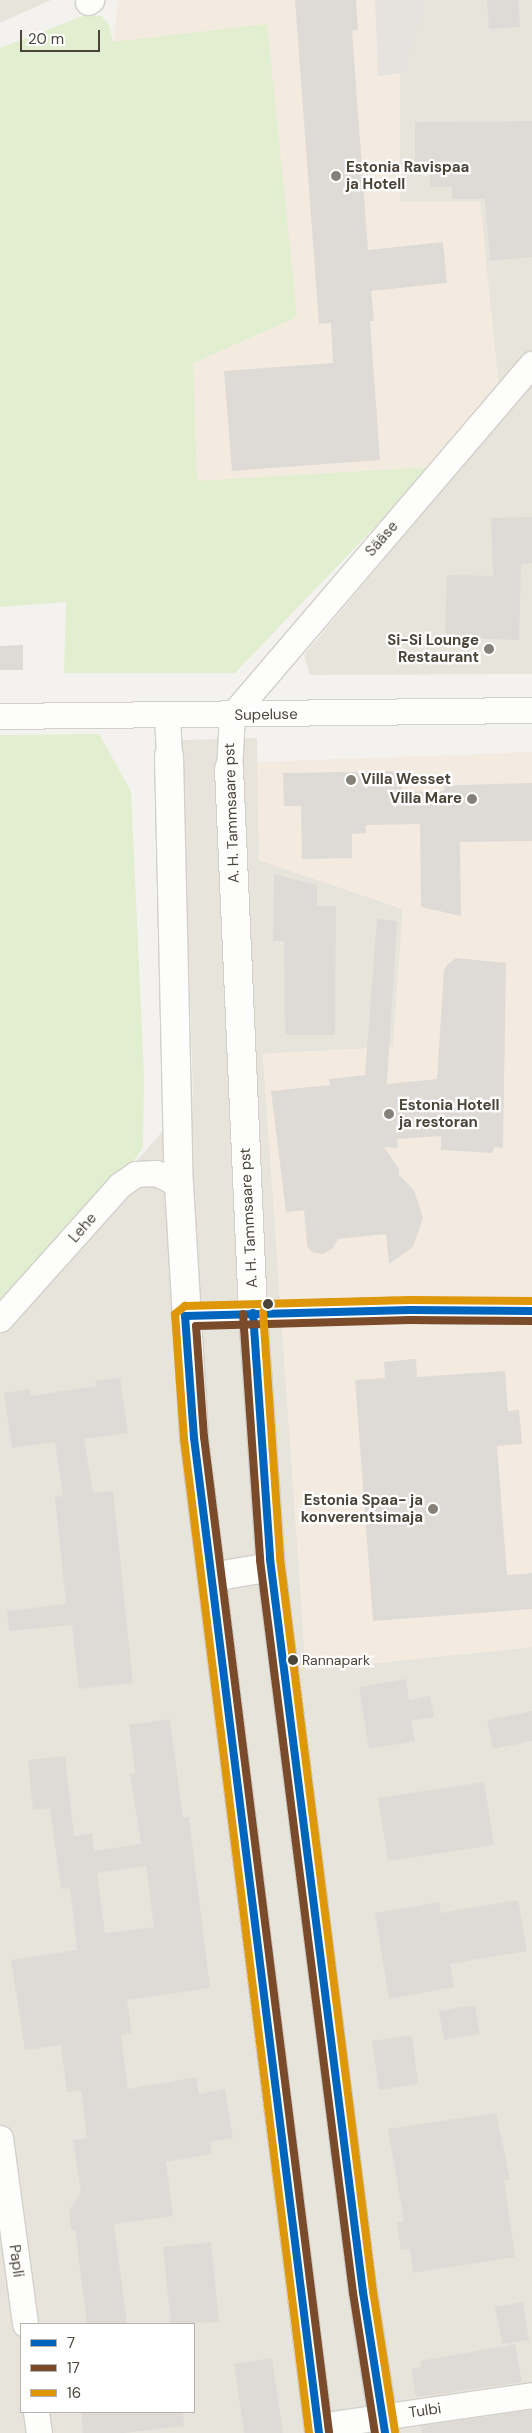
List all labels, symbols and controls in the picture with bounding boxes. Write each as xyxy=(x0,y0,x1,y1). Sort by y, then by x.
scale bar xyxy=(22,20,102,52)
text: 20 m xyxy=(28,29,64,49)
place label: Estonia Ravispaa ja Hotell xyxy=(346,158,469,193)
marker: Estonia Ravispaa ja Hotell xyxy=(330,170,342,182)
street label: Sääse xyxy=(362,518,402,560)
place label: Si-Si Lounge Restaurant xyxy=(387,631,479,666)
marker: Si-Si Lounge Restaurant xyxy=(483,643,495,655)
street label: Supeluse xyxy=(234,705,298,725)
street label: A. H. Tammsaare pst xyxy=(221,743,243,883)
place label: Villa Wesset xyxy=(361,771,451,789)
marker: Villa Wesset xyxy=(345,774,357,786)
place label: Villa Mare xyxy=(390,790,462,808)
marker: Villa Mare xyxy=(466,793,478,805)
place label: Estonia Hotell ja restoran xyxy=(399,1096,500,1131)
marker: Estonia Hotell ja restoran xyxy=(383,1108,395,1120)
street label: A. H. Tammsaare pst xyxy=(236,1147,262,1289)
street label: Lehe xyxy=(65,1210,101,1246)
unlabelled marker xyxy=(263,1299,273,1309)
place label: Estonia Spaa- ja konverentsimaja xyxy=(301,1491,423,1526)
marker: Estonia Spaa- ja konverentsimaja xyxy=(427,1503,439,1515)
place label: Rannapark xyxy=(302,1652,370,1668)
marker: Rannapark xyxy=(288,1655,298,1665)
street label: Papli xyxy=(5,2243,27,2279)
legend xyxy=(20,2323,195,2413)
text: 7 xyxy=(67,2333,75,2353)
text: 17 xyxy=(67,2358,80,2378)
text: 16 xyxy=(67,2383,81,2403)
street label: Tulbi xyxy=(408,2400,442,2422)

